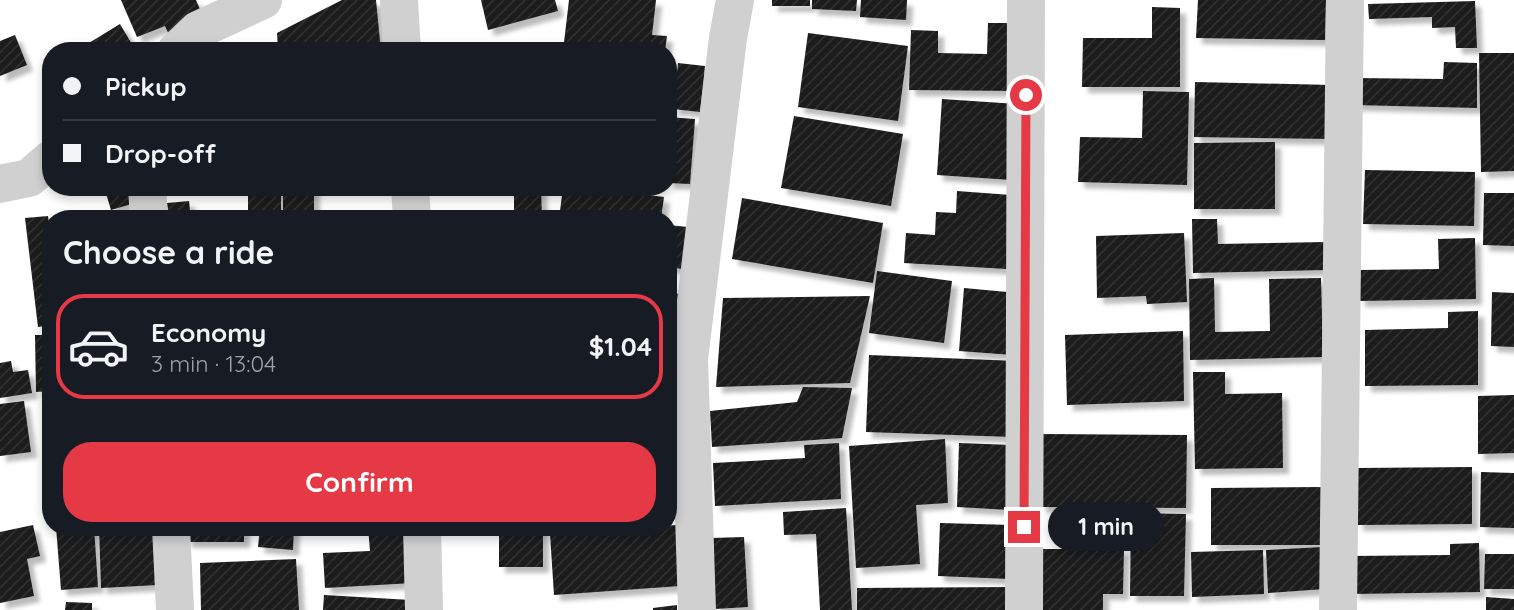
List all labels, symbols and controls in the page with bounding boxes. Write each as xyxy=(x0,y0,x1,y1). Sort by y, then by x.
text: Pickup xyxy=(105,70,187,103)
route start xyxy=(1010,79,1042,111)
text: Drop-off xyxy=(105,137,216,170)
text: Choose a ride xyxy=(63,232,275,272)
icon: car xyxy=(67,315,130,378)
text: Economy xyxy=(151,316,266,349)
text: $1.04 xyxy=(589,330,652,363)
text: 3 min · 13:04 xyxy=(151,349,276,378)
button: Confirm xyxy=(63,442,656,522)
callout: 1 min xyxy=(1048,503,1164,552)
route end xyxy=(1008,511,1040,543)
text: 1 min xyxy=(1078,512,1134,541)

